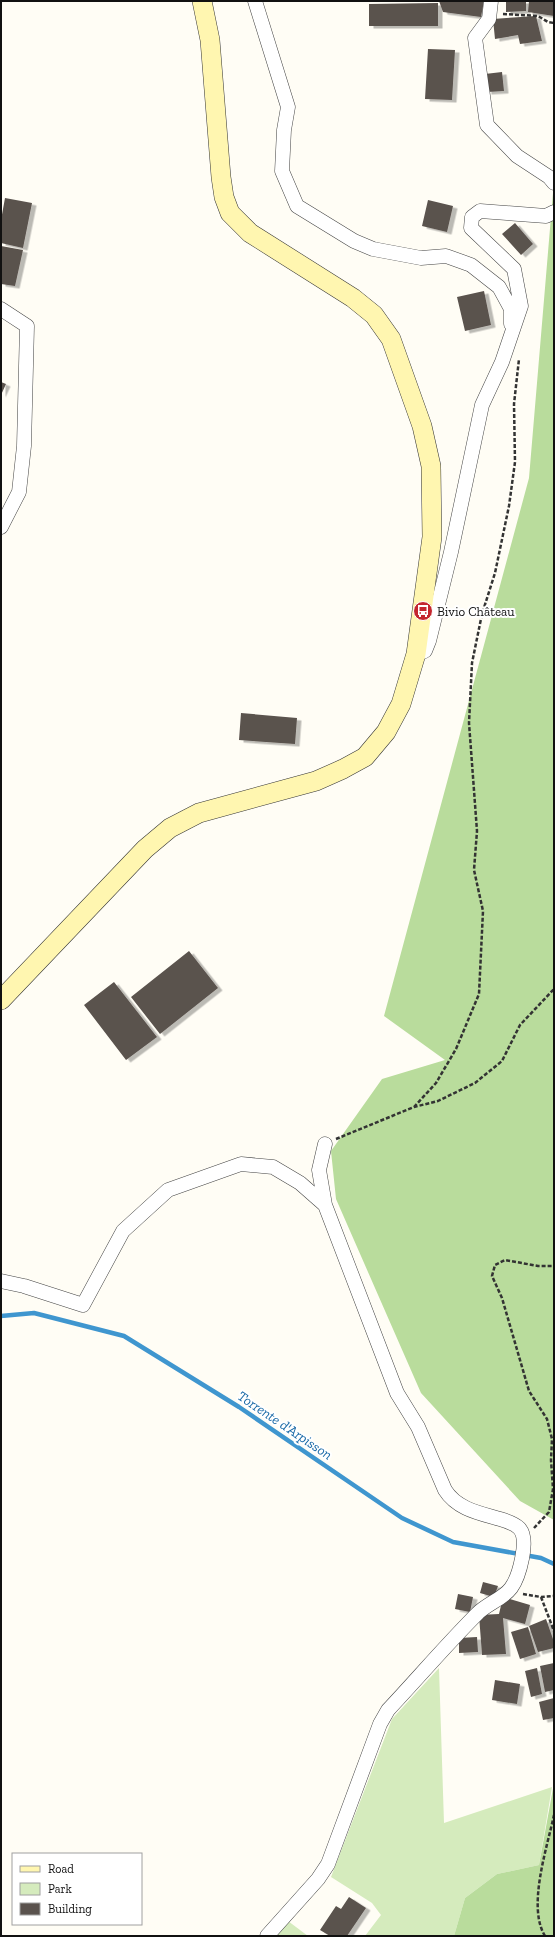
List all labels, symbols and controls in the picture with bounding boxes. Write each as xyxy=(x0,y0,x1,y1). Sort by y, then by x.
bus stop icon: Bivio Château xyxy=(412,600,434,622)
place label: Bivio Château xyxy=(437,604,515,619)
water label: Torrente d'Arpisson xyxy=(234,1387,335,1463)
legend xyxy=(12,1853,142,1925)
text: Road xyxy=(48,1862,74,1876)
text: Park xyxy=(48,1882,73,1896)
text: Building xyxy=(48,1902,92,1916)

